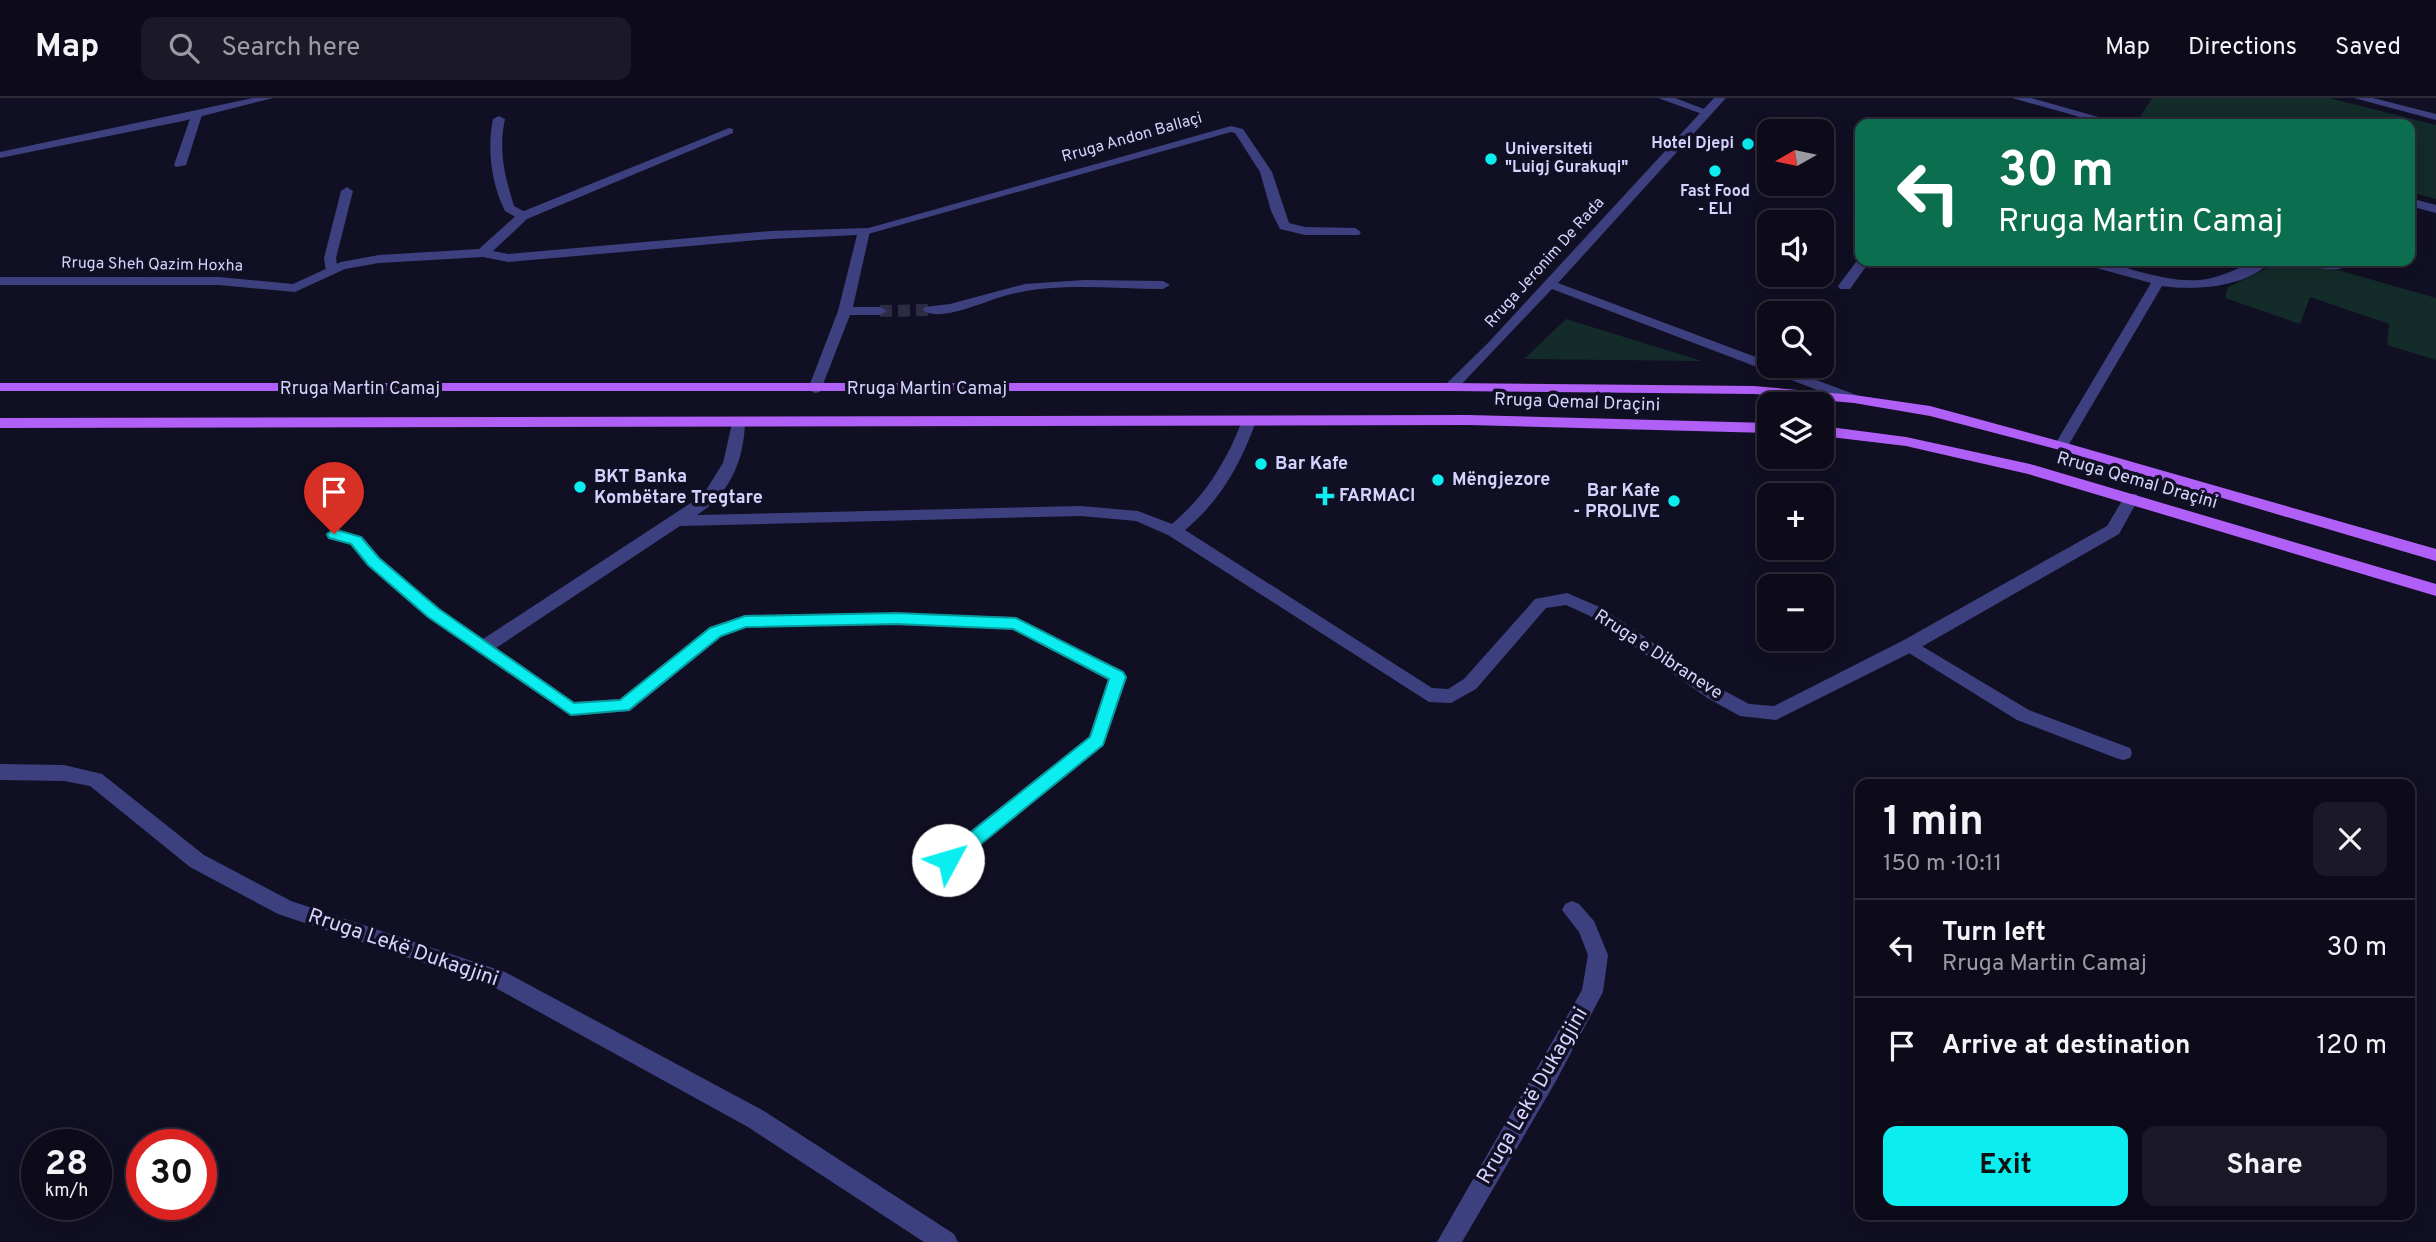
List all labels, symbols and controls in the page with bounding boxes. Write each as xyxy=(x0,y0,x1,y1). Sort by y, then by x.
search box xyxy=(141,17,631,80)
text: Map xyxy=(35,27,99,69)
icon: search xyxy=(165,29,203,67)
text: Search here xyxy=(221,32,360,65)
text: Map xyxy=(2105,33,2150,63)
text: Directions xyxy=(2188,33,2297,63)
text: Saved xyxy=(2335,33,2401,63)
street label: Rruga Andon Ballaçi xyxy=(1059,108,1205,168)
north arrow xyxy=(1757,119,1834,196)
map controls xyxy=(1757,119,1834,651)
place label: Hotel Djepi xyxy=(1651,134,1734,154)
marker: Hotel Djepi xyxy=(1740,136,1756,152)
place label: Universiteti "Luigj Gurakuqi" xyxy=(1505,140,1628,178)
text: 30 m xyxy=(1998,142,2114,204)
icon: left xyxy=(1883,147,1974,238)
marker: Universiteti "Luigj Gurakuqi" xyxy=(1483,151,1499,167)
marker: Fast Food - ELI xyxy=(1707,163,1723,179)
place label: Fast Food - ELI xyxy=(1680,182,1750,220)
street label: Rruga Jeronim De Rada xyxy=(1481,193,1609,333)
text: Rruga Martin Camaj xyxy=(1998,203,2283,243)
button: sound xyxy=(1757,210,1834,287)
street label: Rruga Sheh Qazim Hoxha xyxy=(61,253,243,277)
button: search xyxy=(1757,301,1834,378)
street label: Rruga Martin Camaj xyxy=(280,378,440,401)
street label: Rruga Martin Camaj xyxy=(847,378,1007,401)
street label: Rruga Qemal Draçini xyxy=(1493,389,1661,417)
button: layers xyxy=(1757,392,1834,469)
street label: Rruga Qemal Draçini xyxy=(2054,447,2220,515)
place label: Bar Kafe xyxy=(1275,453,1348,476)
marker: Bar Kafe xyxy=(1253,456,1269,472)
pin xyxy=(304,462,364,534)
place label: BKT Banka Kombëtare Tregtare xyxy=(594,466,763,510)
place label: Mëngjezore xyxy=(1452,469,1550,492)
marker: Mëngjezore xyxy=(1430,472,1446,488)
icon: arrive xyxy=(315,473,353,511)
marker: BKT Banka Kombëtare Tregtare xyxy=(572,479,588,495)
place label: Bar Kafe - PROLIVE xyxy=(1573,480,1660,524)
button: + xyxy=(1757,483,1834,560)
place label: FARMACI xyxy=(1339,485,1415,508)
marker: FARMACI xyxy=(1317,488,1333,504)
marker: Bar Kafe - PROLIVE xyxy=(1666,493,1682,509)
button: − xyxy=(1757,574,1834,651)
street label: Rruga e Dibraneve xyxy=(1589,605,1727,705)
text: 1 min xyxy=(1883,797,1984,850)
button: close xyxy=(2313,802,2387,876)
position arrow xyxy=(911,823,985,897)
text: 150 m · 10:11 xyxy=(1883,850,2002,879)
street label: Rruga Lekë Dukagjini xyxy=(304,903,502,993)
text: Turn left xyxy=(1942,917,2046,950)
icon: left xyxy=(1883,929,1921,967)
text: 30 m xyxy=(2327,932,2387,965)
text: Rruga Martin Camaj xyxy=(1942,950,2147,979)
street label: Rruga Lekë Dukagjini xyxy=(1471,1003,1595,1189)
icon: arrive xyxy=(1883,1027,1921,1065)
text: Arrive at destination xyxy=(1942,1030,2190,1063)
text: 120 m xyxy=(2317,1030,2387,1063)
button: Exit xyxy=(1883,1126,2128,1206)
button: Share xyxy=(2142,1126,2387,1206)
speed limit sign: 30 xyxy=(126,1129,217,1220)
text: 28 xyxy=(45,1143,88,1187)
text: km/h xyxy=(45,1180,88,1203)

